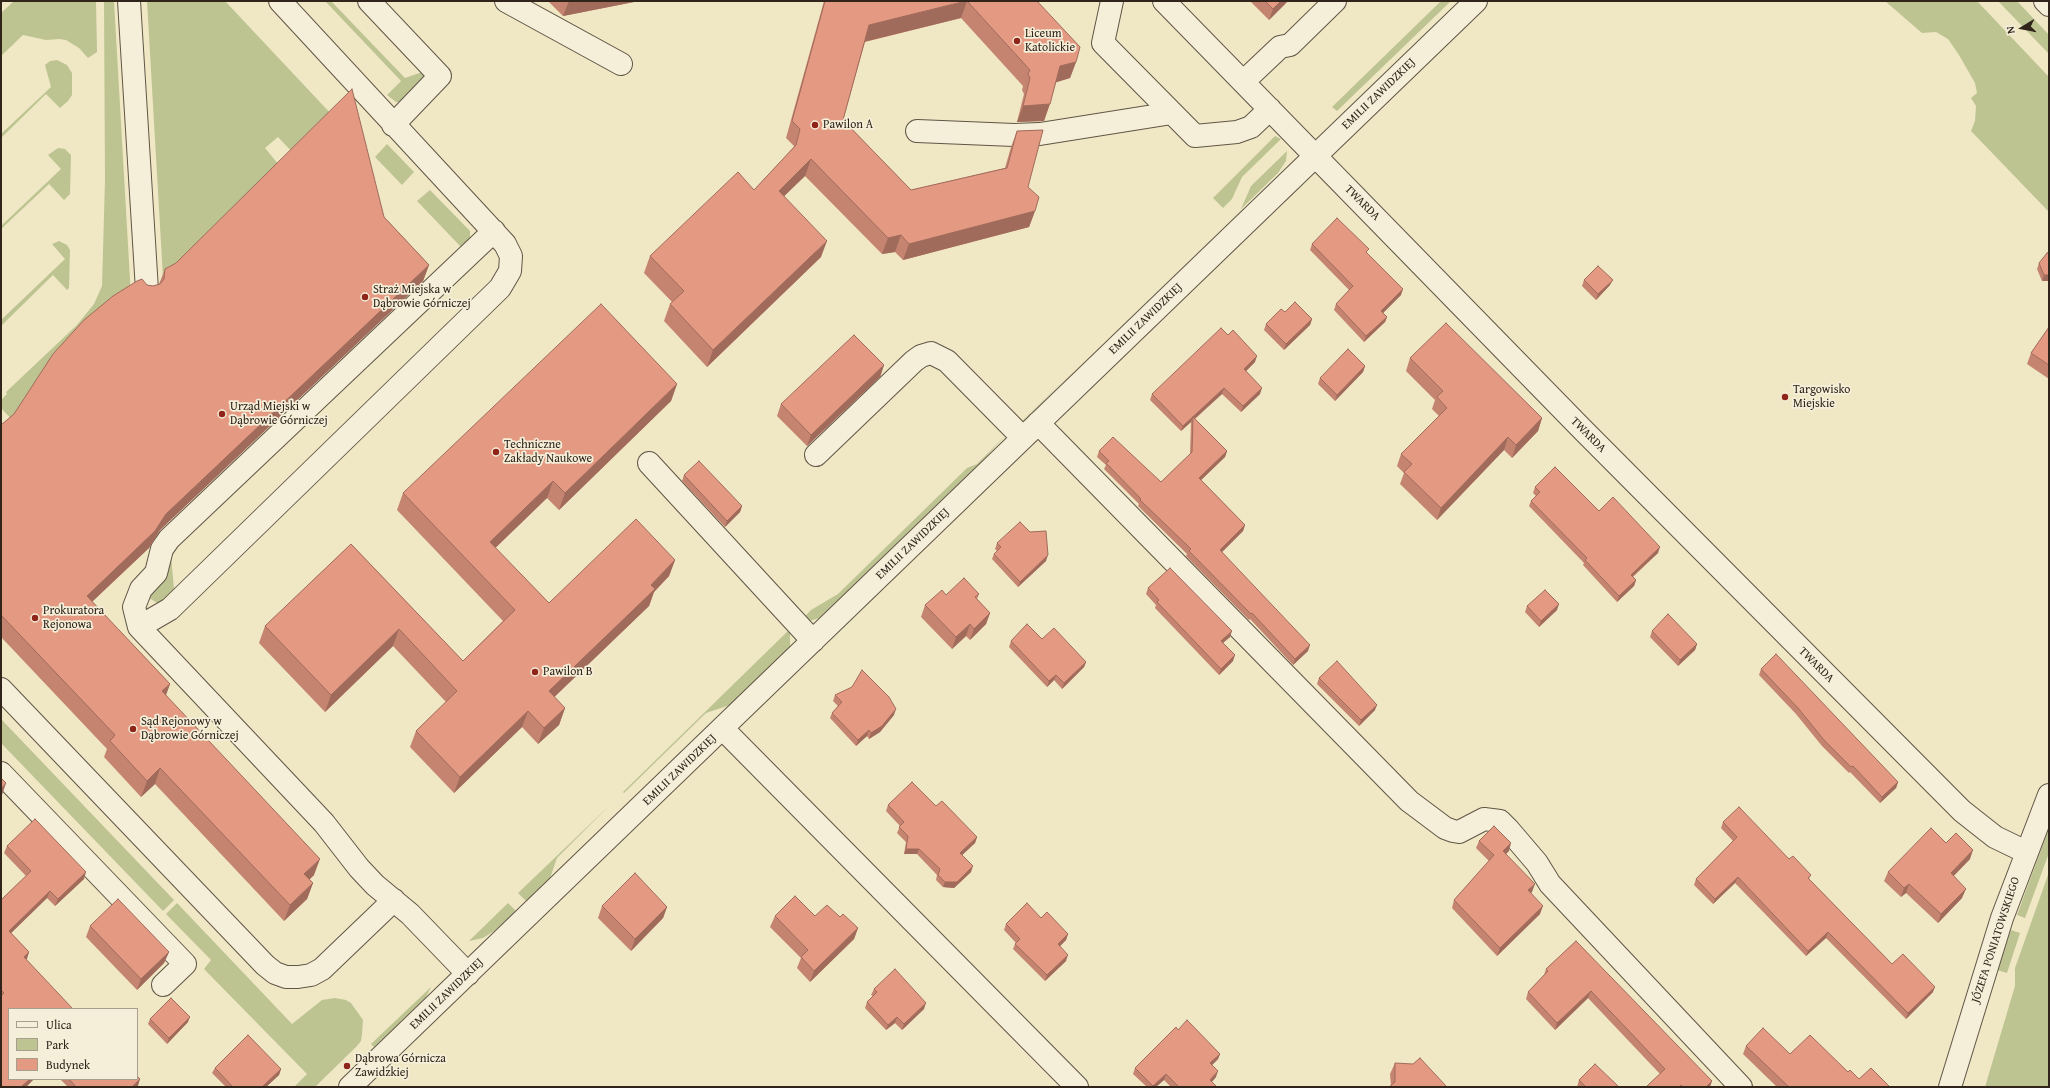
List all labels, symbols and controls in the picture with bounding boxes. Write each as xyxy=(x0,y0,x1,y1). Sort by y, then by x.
north arrow xyxy=(2002,8,2042,48)
text: N xyxy=(2002,25,2019,35)
place label: Liceum Katolickie xyxy=(1025,27,1075,55)
marker: Liceum Katolickie xyxy=(1012,36,1022,46)
street label: EMILII ZAWIDZKIEJ xyxy=(1339,55,1419,133)
place label: Pawilon A xyxy=(823,118,873,132)
marker: Pawilon A xyxy=(810,120,820,130)
street label: TWARDA xyxy=(1341,182,1383,224)
street label: EMILII ZAWIDZKIEJ xyxy=(1106,280,1186,358)
place label: Straż Miejska w Dąbrowie Górniczej xyxy=(373,283,471,311)
marker: Straż Miejska w Dąbrowie Górniczej xyxy=(360,292,370,302)
place label: Targowisko Miejskie xyxy=(1793,383,1850,411)
marker: Targowisko Miejskie xyxy=(1780,392,1790,402)
place label: Urząd Miejski w Dąbrowie Górniczej xyxy=(230,400,328,428)
marker: Urząd Miejski w Dąbrowie Górniczej xyxy=(217,409,227,419)
street label: TWARDA xyxy=(1567,414,1609,456)
place label: Techniczne Zakłady Naukowe xyxy=(504,438,592,466)
marker: Techniczne Zakłady Naukowe xyxy=(491,447,501,457)
street label: EMILII ZAWIDZKIEJ xyxy=(873,505,953,583)
place label: Prokuratora Rejonowa xyxy=(43,604,104,632)
marker: Prokuratora Rejonowa xyxy=(30,613,40,623)
street label: TWARDA xyxy=(1795,644,1837,686)
place label: Pawilon B xyxy=(543,665,593,679)
marker: Pawilon B xyxy=(530,667,540,677)
place label: Sąd Rejonowy w Dąbrowie Górniczej xyxy=(141,715,239,743)
marker: Sąd Rejonowy w Dąbrowie Górniczej xyxy=(128,724,138,734)
street label: EMILII ZAWIDZKIEJ xyxy=(640,731,720,809)
street label: JÓZEFA PONIATOWSKIEGO xyxy=(1969,875,2023,1005)
street label: EMILII ZAWIDZKIEJ xyxy=(407,955,487,1033)
legend xyxy=(8,1008,138,1080)
text: Ulica xyxy=(46,1016,72,1033)
text: Park xyxy=(46,1036,69,1053)
place label: Dąbrowa Górnicza Zawidzkiej xyxy=(355,1052,446,1080)
text: Budynek xyxy=(46,1056,90,1073)
marker: Dąbrowa Górnicza Zawidzkiej xyxy=(342,1061,352,1071)

